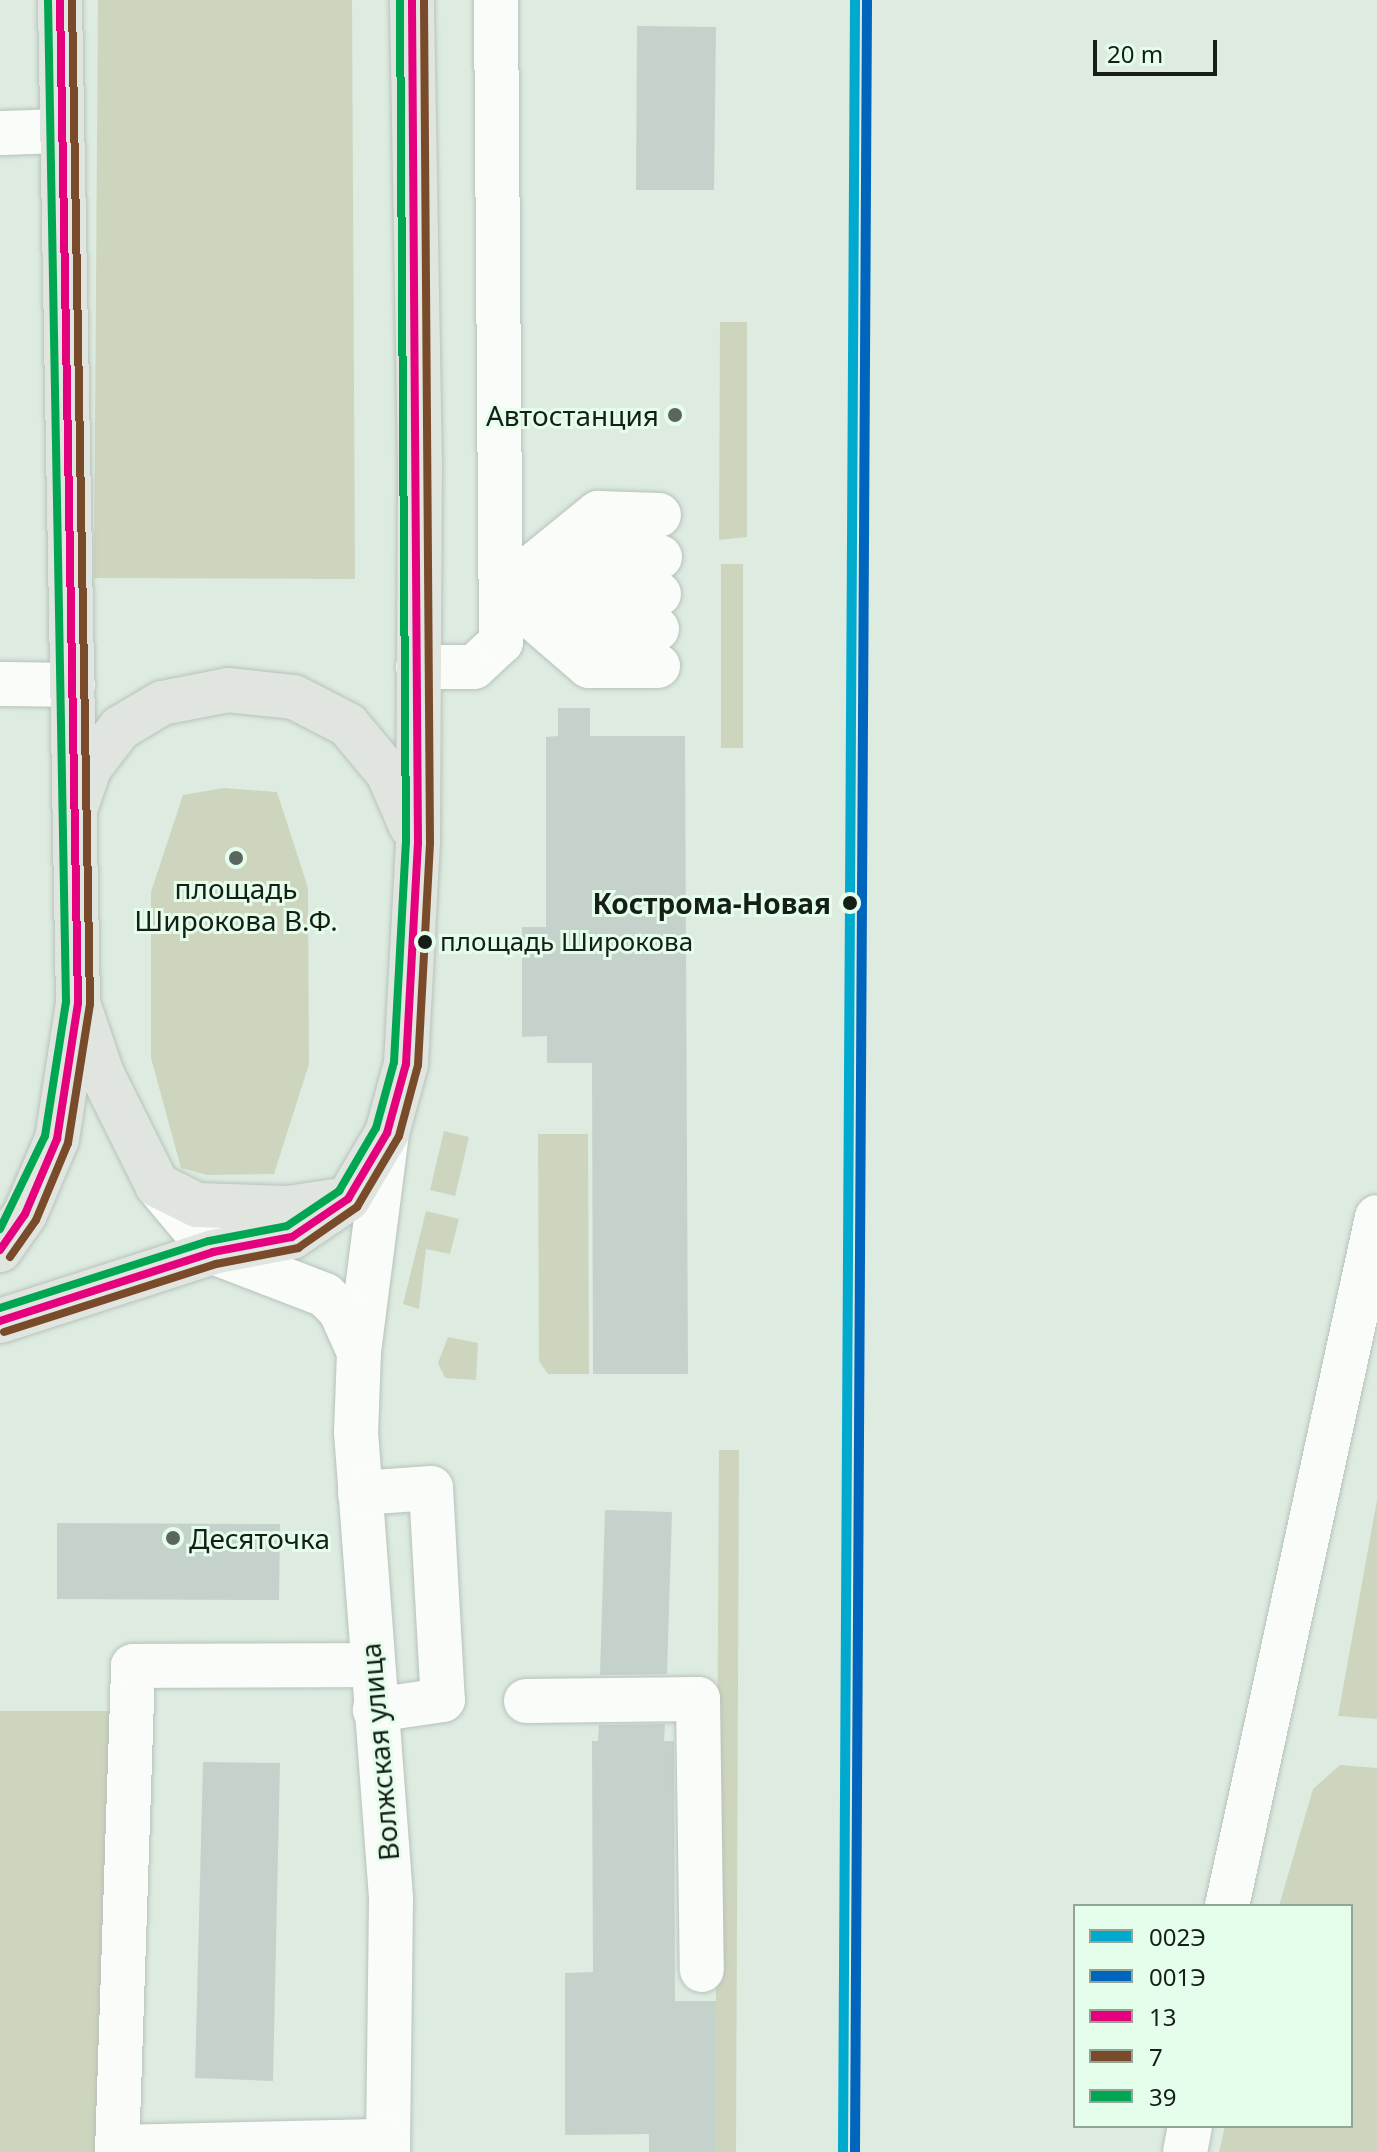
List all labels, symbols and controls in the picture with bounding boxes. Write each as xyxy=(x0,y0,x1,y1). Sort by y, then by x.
scale bar xyxy=(1097,24,1221,74)
text: 20 m xyxy=(1107,37,1163,70)
place label: Автостанция xyxy=(486,398,659,432)
marker: Автостанция xyxy=(666,406,684,424)
marker: площадь Широкова В.Ф. xyxy=(227,849,245,867)
place label: площадь Широкова В.Ф. xyxy=(134,871,338,937)
place label: Кострома-Новая xyxy=(592,886,831,920)
marker: Кострома-Новая xyxy=(838,891,862,915)
place label: площадь Широкова xyxy=(440,926,693,958)
marker: площадь Широкова xyxy=(417,934,433,950)
place label: Десяточка xyxy=(189,1521,330,1555)
marker: Десяточка xyxy=(164,1529,182,1547)
street label: Волжская улица xyxy=(353,1642,405,1862)
legend xyxy=(1073,1904,1353,2128)
text: 002Э xyxy=(1149,1920,1206,1953)
text: 001Э xyxy=(1149,1960,1206,1993)
text: 13 xyxy=(1149,2000,1176,2033)
text: 7 xyxy=(1149,2040,1163,2073)
text: 39 xyxy=(1149,2080,1176,2113)

